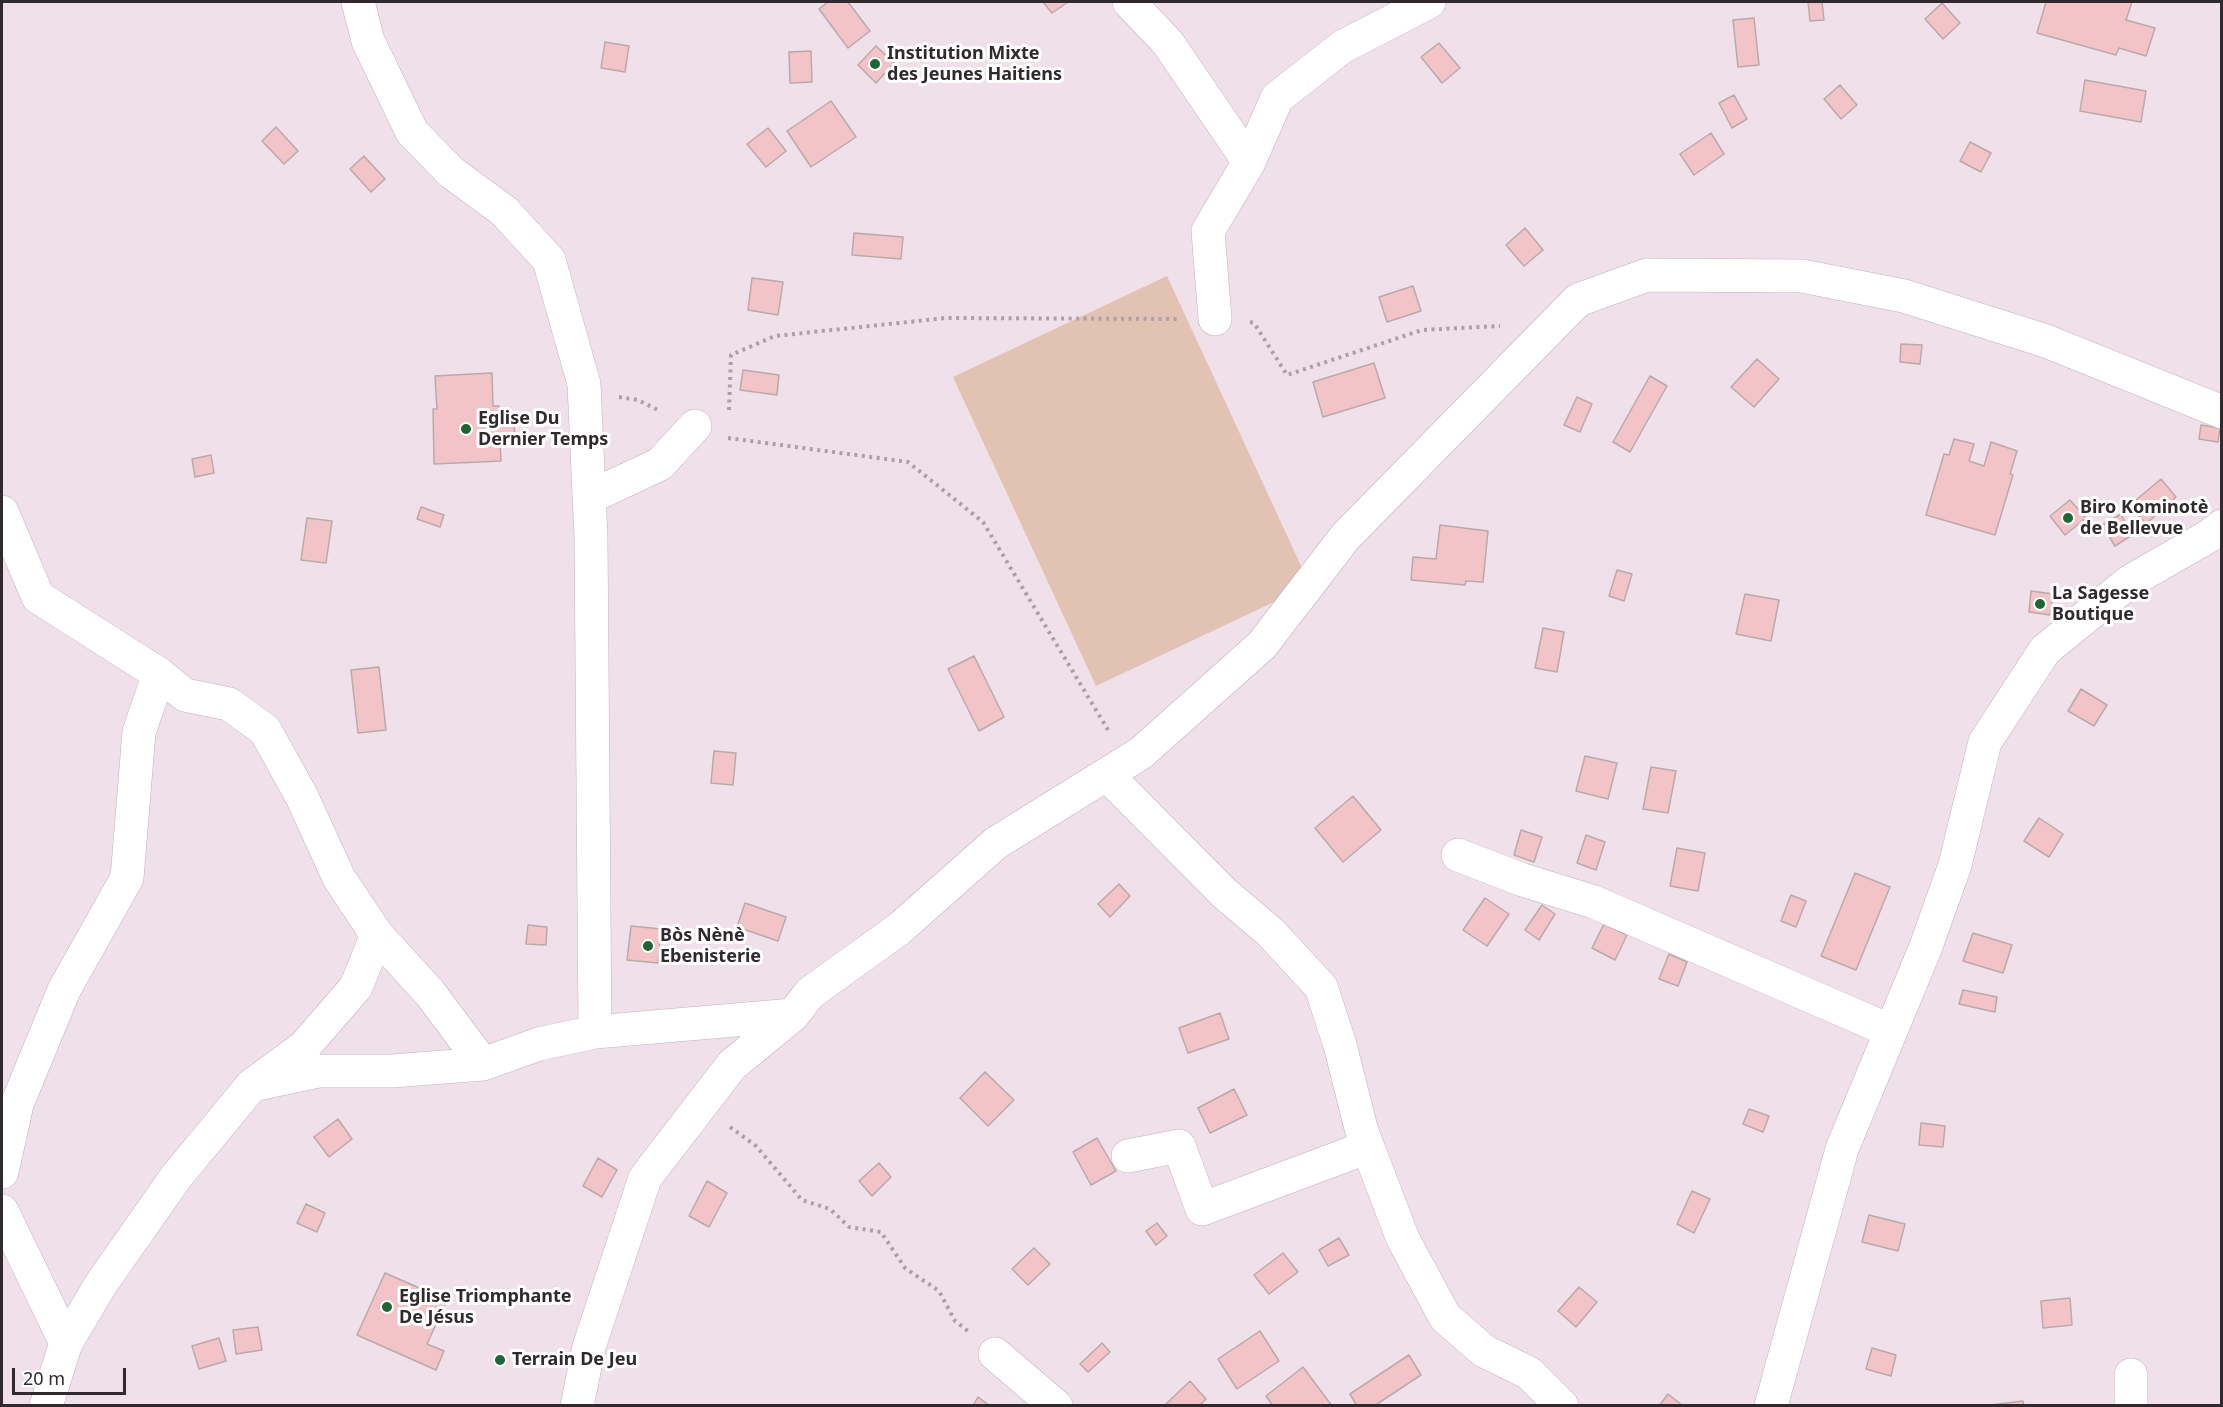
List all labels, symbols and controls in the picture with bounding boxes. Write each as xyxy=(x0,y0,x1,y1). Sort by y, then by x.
place label: Institution Mixte des Jeunes Haitiens xyxy=(887,43,1062,86)
marker: Institution Mixte des Jeunes Haitiens xyxy=(868,57,882,71)
place label: Eglise Du Dernier Temps xyxy=(478,408,608,450)
marker: Eglise Du Dernier Temps xyxy=(459,422,473,436)
place label: Biro Kominotè de Bellevue xyxy=(2080,497,2209,540)
marker: Biro Kominotè de Bellevue xyxy=(2061,511,2075,525)
place label: La Sagesse Boutique xyxy=(2052,583,2149,626)
marker: La Sagesse Boutique xyxy=(2033,597,2047,611)
place label: Bòs Nènè Ebenisterie xyxy=(660,925,761,968)
marker: Bòs Nènè Ebenisterie xyxy=(641,939,655,953)
place label: Eglise Triomphante De Jésus xyxy=(399,1286,571,1328)
marker: Eglise Triomphante De Jésus xyxy=(380,1300,394,1314)
place label: Terrain De Jeu xyxy=(512,1349,637,1371)
marker: Terrain De Jeu xyxy=(493,1353,507,1367)
scale bar xyxy=(15,1356,129,1394)
text: 20 m xyxy=(23,1366,65,1390)

